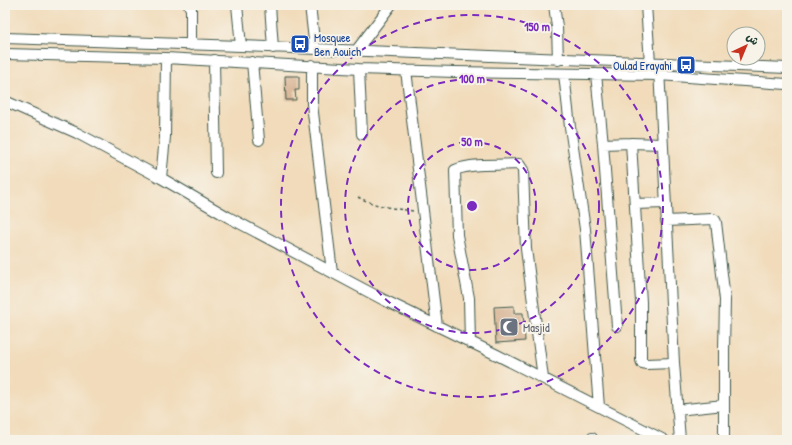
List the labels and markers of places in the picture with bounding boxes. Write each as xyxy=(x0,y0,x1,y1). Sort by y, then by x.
place label: Mosquee Ben Aouich xyxy=(314,29,361,60)
bus stop icon: Mosquee Ben Aouich xyxy=(289,33,311,55)
bus stop icon: Oulad Erayahi xyxy=(675,54,697,76)
place label: Oulad Erayahi xyxy=(613,57,672,74)
centre of rings xyxy=(465,199,479,213)
mosque icon: Masjid xyxy=(498,316,520,338)
place label: Masjid xyxy=(523,319,550,336)

